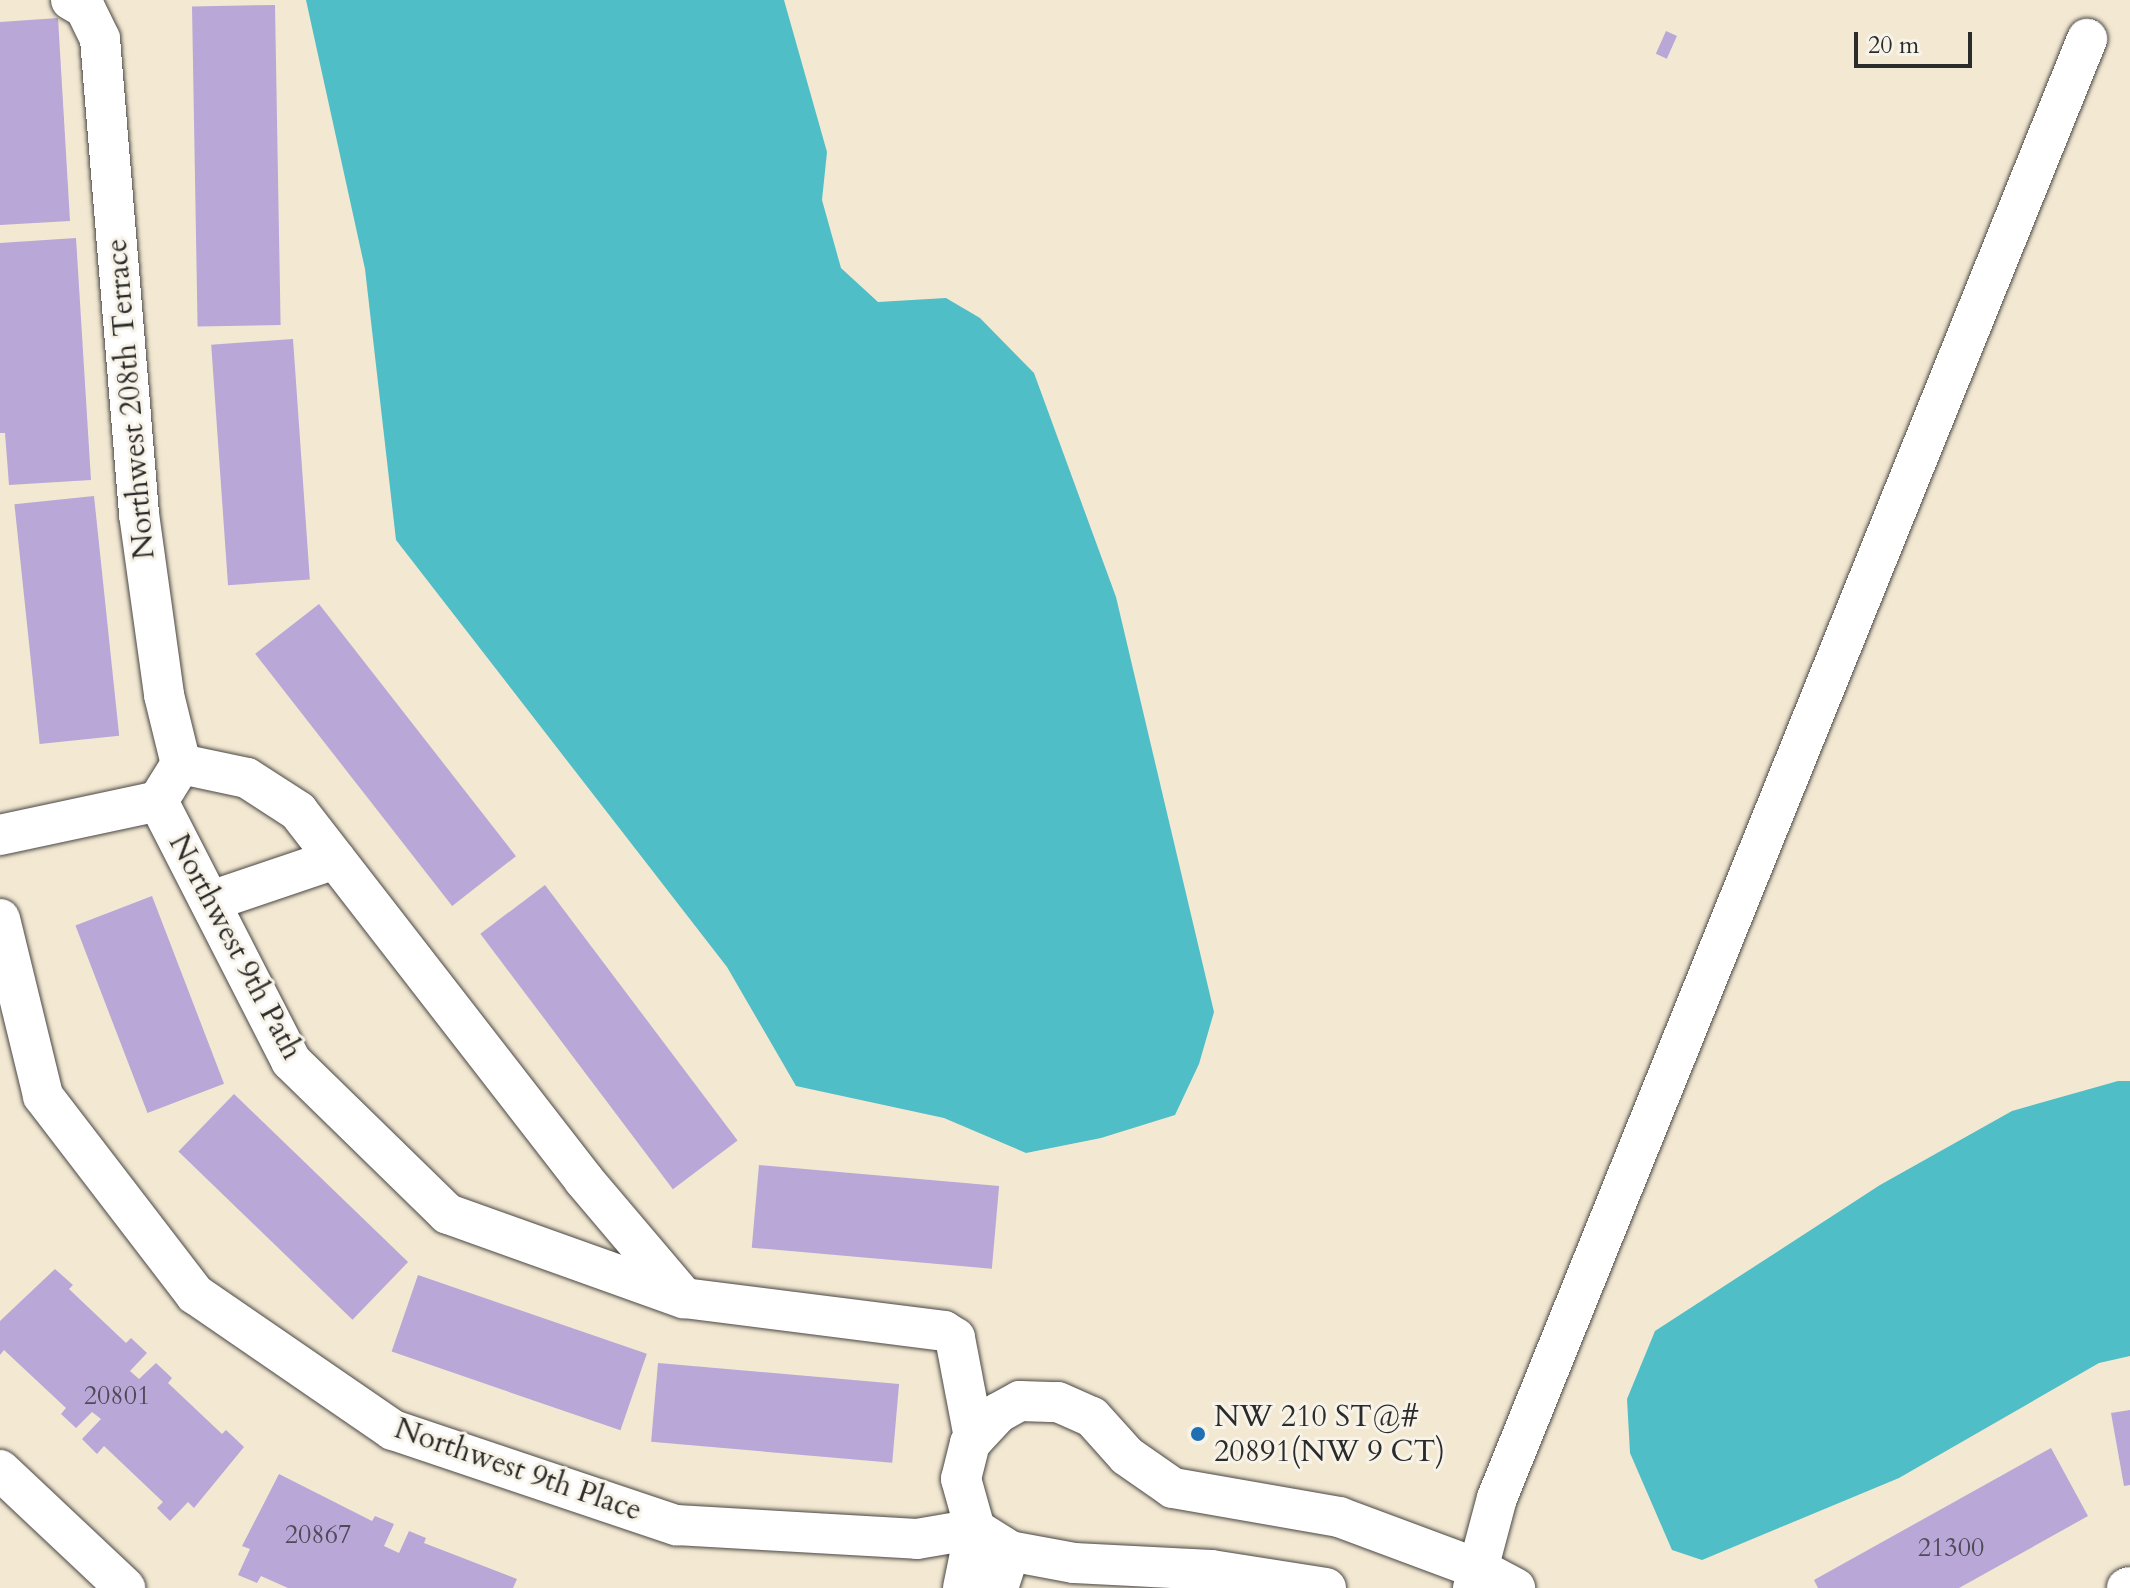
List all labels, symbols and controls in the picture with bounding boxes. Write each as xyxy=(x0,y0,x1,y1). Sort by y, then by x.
scale bar xyxy=(1858,16,1976,66)
text: 20 m xyxy=(1868,29,1919,62)
street label: Northwest 208th Terrace xyxy=(99,237,163,561)
street label: Northwest 9th Path xyxy=(160,828,310,1066)
house number: 20801 xyxy=(84,1380,150,1412)
place label: NW 210 ST@# 20891(NW 9 CT) xyxy=(1214,1399,1445,1470)
street label: Northwest 9th Place xyxy=(390,1411,646,1529)
marker: NW 210 ST@# 20891(NW 9 CT) xyxy=(1189,1425,1207,1443)
house number: 20867 xyxy=(285,1519,351,1551)
house number: 21300 xyxy=(1918,1532,1984,1564)

